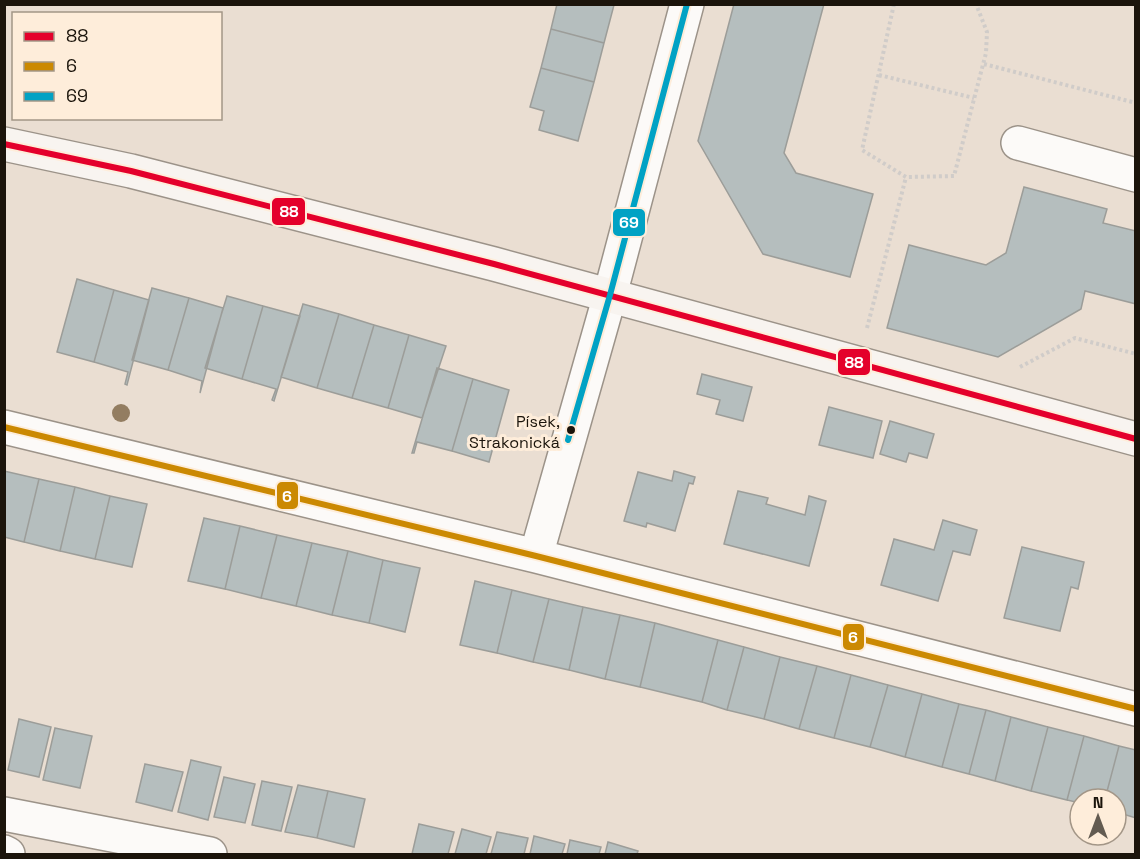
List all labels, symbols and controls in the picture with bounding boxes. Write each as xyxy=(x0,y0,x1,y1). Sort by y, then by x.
legend xyxy=(12,12,222,120)
text: 88 xyxy=(66,24,88,47)
text: 6 xyxy=(66,54,77,77)
text: 69 xyxy=(66,84,88,107)
line badge: 88 xyxy=(271,197,306,226)
text: 88 xyxy=(279,201,299,222)
line badge: 69 xyxy=(612,208,646,237)
text: 69 xyxy=(619,212,639,233)
line badge: 88 xyxy=(837,348,871,376)
text: 88 xyxy=(844,352,864,373)
place label: Písek, Strakonická xyxy=(469,411,560,453)
marker: Písek, Strakonická xyxy=(565,424,577,436)
line badge: 6 xyxy=(276,481,299,510)
text: 6 xyxy=(282,486,292,507)
line badge: 6 xyxy=(842,623,865,651)
text: 6 xyxy=(848,627,858,648)
north arrow xyxy=(1068,787,1128,847)
text: N xyxy=(1093,792,1103,813)

